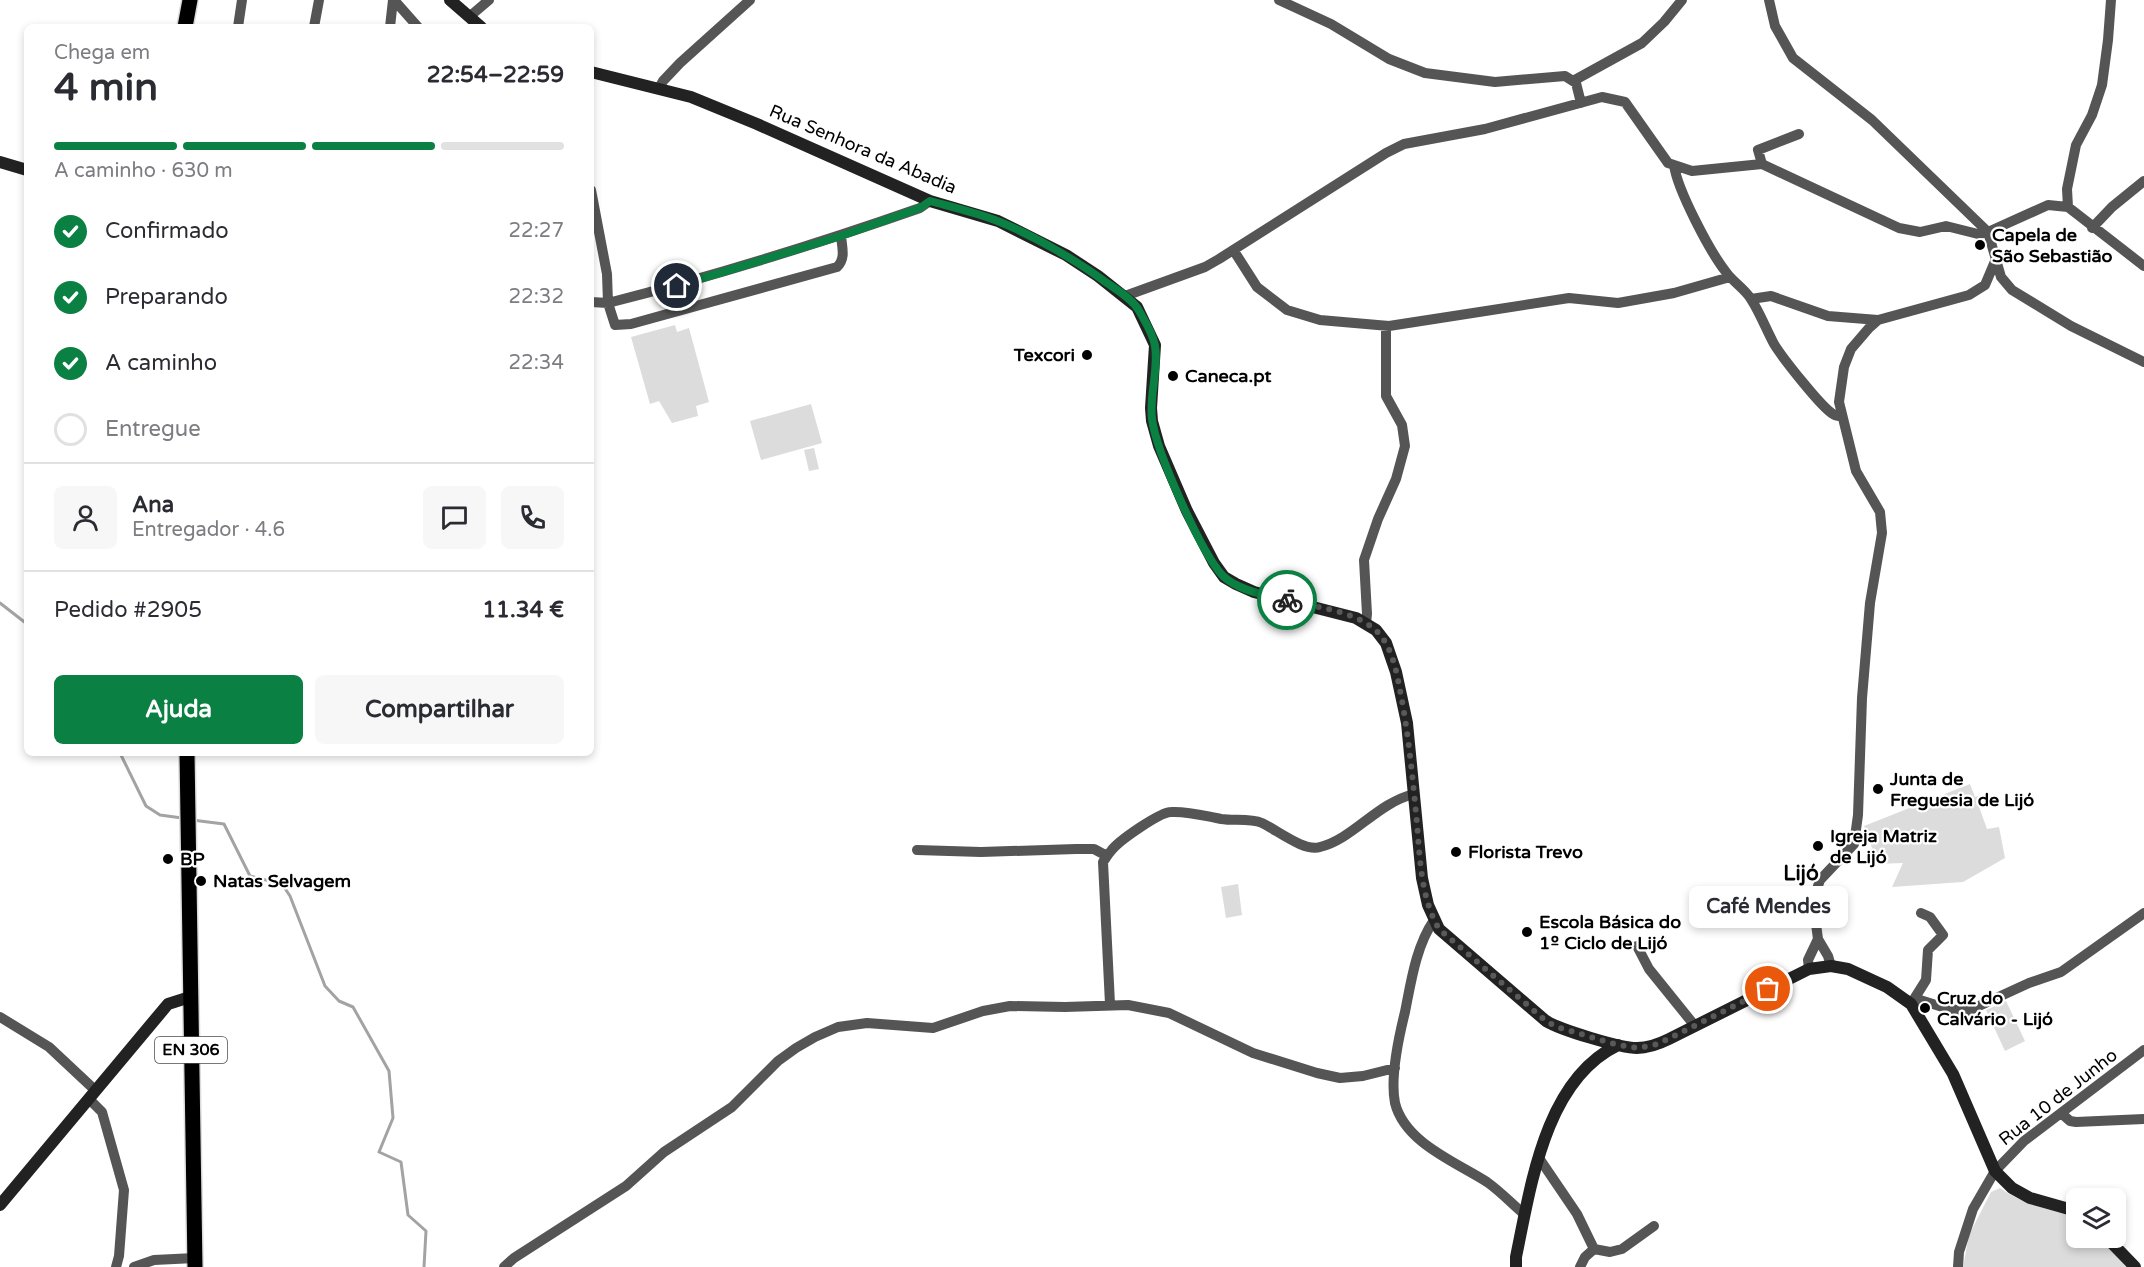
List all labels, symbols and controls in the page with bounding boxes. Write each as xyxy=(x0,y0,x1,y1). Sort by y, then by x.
text: Chega em xyxy=(54,41,150,65)
text: 22:54–22:59 xyxy=(427,62,564,88)
text: 4 min xyxy=(54,64,158,111)
street label: Rua Senhora da Abadia xyxy=(766,100,960,198)
text: A caminho · 630 m xyxy=(54,159,233,183)
icon: check xyxy=(54,215,87,248)
text: Confirmado xyxy=(105,218,229,244)
text: 22:27 xyxy=(509,219,564,243)
place label: Capela de São Sebastião xyxy=(1992,224,2113,267)
marker: Capela de São Sebastião xyxy=(1973,238,1987,252)
pin xyxy=(651,260,702,311)
icon: home xyxy=(660,269,693,302)
icon: check xyxy=(54,281,87,314)
text: Preparando xyxy=(105,284,228,310)
text: 22:32 xyxy=(509,285,564,309)
place label: Texcori xyxy=(1013,344,1075,366)
icon: check xyxy=(54,347,87,380)
marker: Texcori xyxy=(1080,348,1094,362)
text: A caminho xyxy=(105,350,217,376)
text: 22:34 xyxy=(509,351,564,375)
place label: Caneca.pt xyxy=(1185,365,1271,387)
marker: Caneca.pt xyxy=(1166,369,1180,383)
text: Entregue xyxy=(105,416,201,442)
button: person xyxy=(54,486,117,549)
button: chat xyxy=(423,486,486,549)
button: phone xyxy=(501,486,564,549)
text: Ana xyxy=(132,492,174,518)
text: Entregador · 4.6 xyxy=(132,518,285,542)
courier xyxy=(1257,570,1317,630)
icon: bike xyxy=(1271,584,1304,617)
text: Pedido #2905 xyxy=(54,597,202,623)
text: 11.34 € xyxy=(482,597,564,623)
button: Ajuda xyxy=(54,675,303,744)
button: Compartilhar xyxy=(315,675,564,744)
place label: Junta de Freguesia de Lijó xyxy=(1889,768,2034,811)
marker: Junta de Freguesia de Lijó xyxy=(1871,782,1885,796)
place label: Igreja Matriz de Lijó xyxy=(1830,825,1937,868)
marker: Igreja Matriz de Lijó xyxy=(1811,839,1825,853)
place label: Florista Trevo xyxy=(1468,841,1583,863)
marker: Florista Trevo xyxy=(1449,845,1463,859)
place label: BP xyxy=(180,848,205,870)
marker: BP xyxy=(161,852,175,866)
district label: Lijó xyxy=(1783,861,1819,886)
place label: Natas Selvagem xyxy=(213,870,351,892)
marker: Natas Selvagem xyxy=(194,874,208,888)
callout: Café Mendes xyxy=(1688,887,1848,929)
text: Café Mendes xyxy=(1706,895,1831,919)
place label: Escola Básica do 1º Ciclo de Lijó xyxy=(1539,911,1681,954)
marker: Escola Básica do 1º Ciclo de Lijó xyxy=(1520,925,1534,939)
pin xyxy=(1742,963,1793,1014)
icon: bag xyxy=(1751,972,1784,1005)
place label: Cruz do Calvário - Lijó xyxy=(1937,987,2053,1030)
marker: Cruz do Calvário - Lijó xyxy=(1918,1001,1932,1015)
road number: EN 306 xyxy=(155,1037,227,1063)
street label: Rua 10 de Junho xyxy=(1994,1044,2122,1150)
map controls xyxy=(2066,1188,2126,1248)
button: layers xyxy=(2066,1188,2126,1248)

